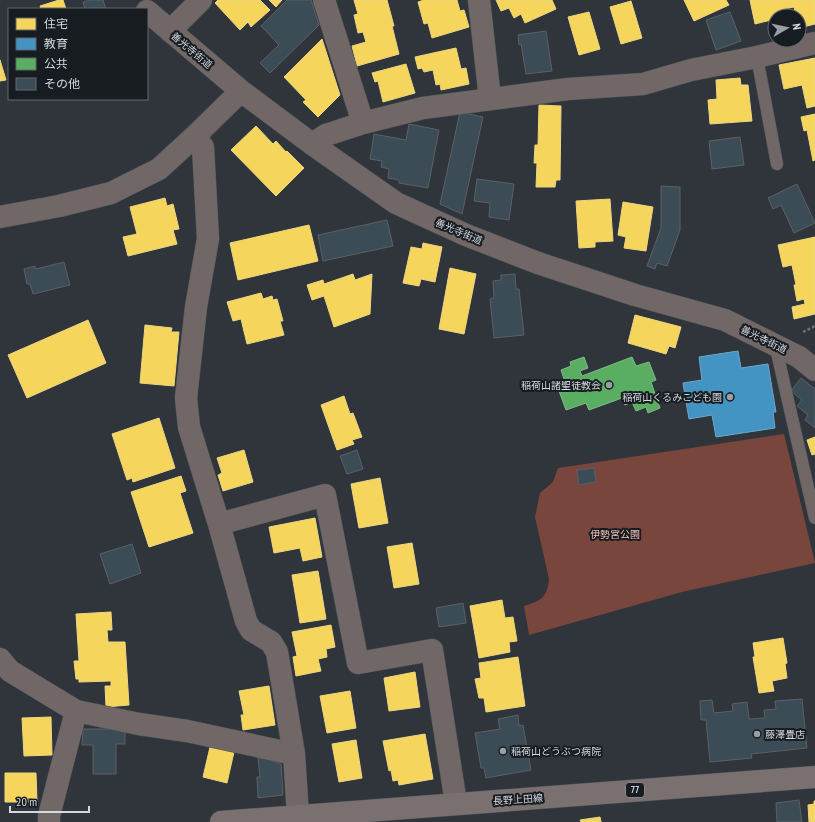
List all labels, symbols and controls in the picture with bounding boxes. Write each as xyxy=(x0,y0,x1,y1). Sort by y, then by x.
legend xyxy=(8,8,148,100)
north arrow xyxy=(767,8,807,48)
text: 住宅 xyxy=(44,16,68,31)
text: N xyxy=(789,22,804,31)
street label: 善光寺街道 xyxy=(168,29,215,71)
text: 教育 xyxy=(44,36,68,51)
text: 公共 xyxy=(44,56,68,71)
text: その他 xyxy=(44,76,80,91)
street label: 善光寺街道 xyxy=(433,216,484,247)
street label: 善光寺街道 xyxy=(738,323,789,356)
place label: 稲荷山諸聖徒教会 xyxy=(521,379,601,392)
marker: 稲荷山諸聖徒教会 xyxy=(604,380,614,390)
place label: 稲荷山くるみこども園 xyxy=(622,391,722,404)
marker: 稲荷山くるみこども園 xyxy=(725,392,735,402)
park label: 伊勢宮公園 xyxy=(590,528,640,541)
place label: 藤澤畳店 xyxy=(765,728,805,741)
marker: 藤澤畳店 xyxy=(752,729,762,739)
place label: 稲荷山どうぶつ病院 xyxy=(511,745,601,758)
marker: 稲荷山どうぶつ病院 xyxy=(498,746,508,756)
road number: 77 xyxy=(626,783,644,797)
scale bar xyxy=(10,788,89,814)
street label: 長野上田線 xyxy=(493,791,543,808)
text: 20 m xyxy=(16,794,37,809)

